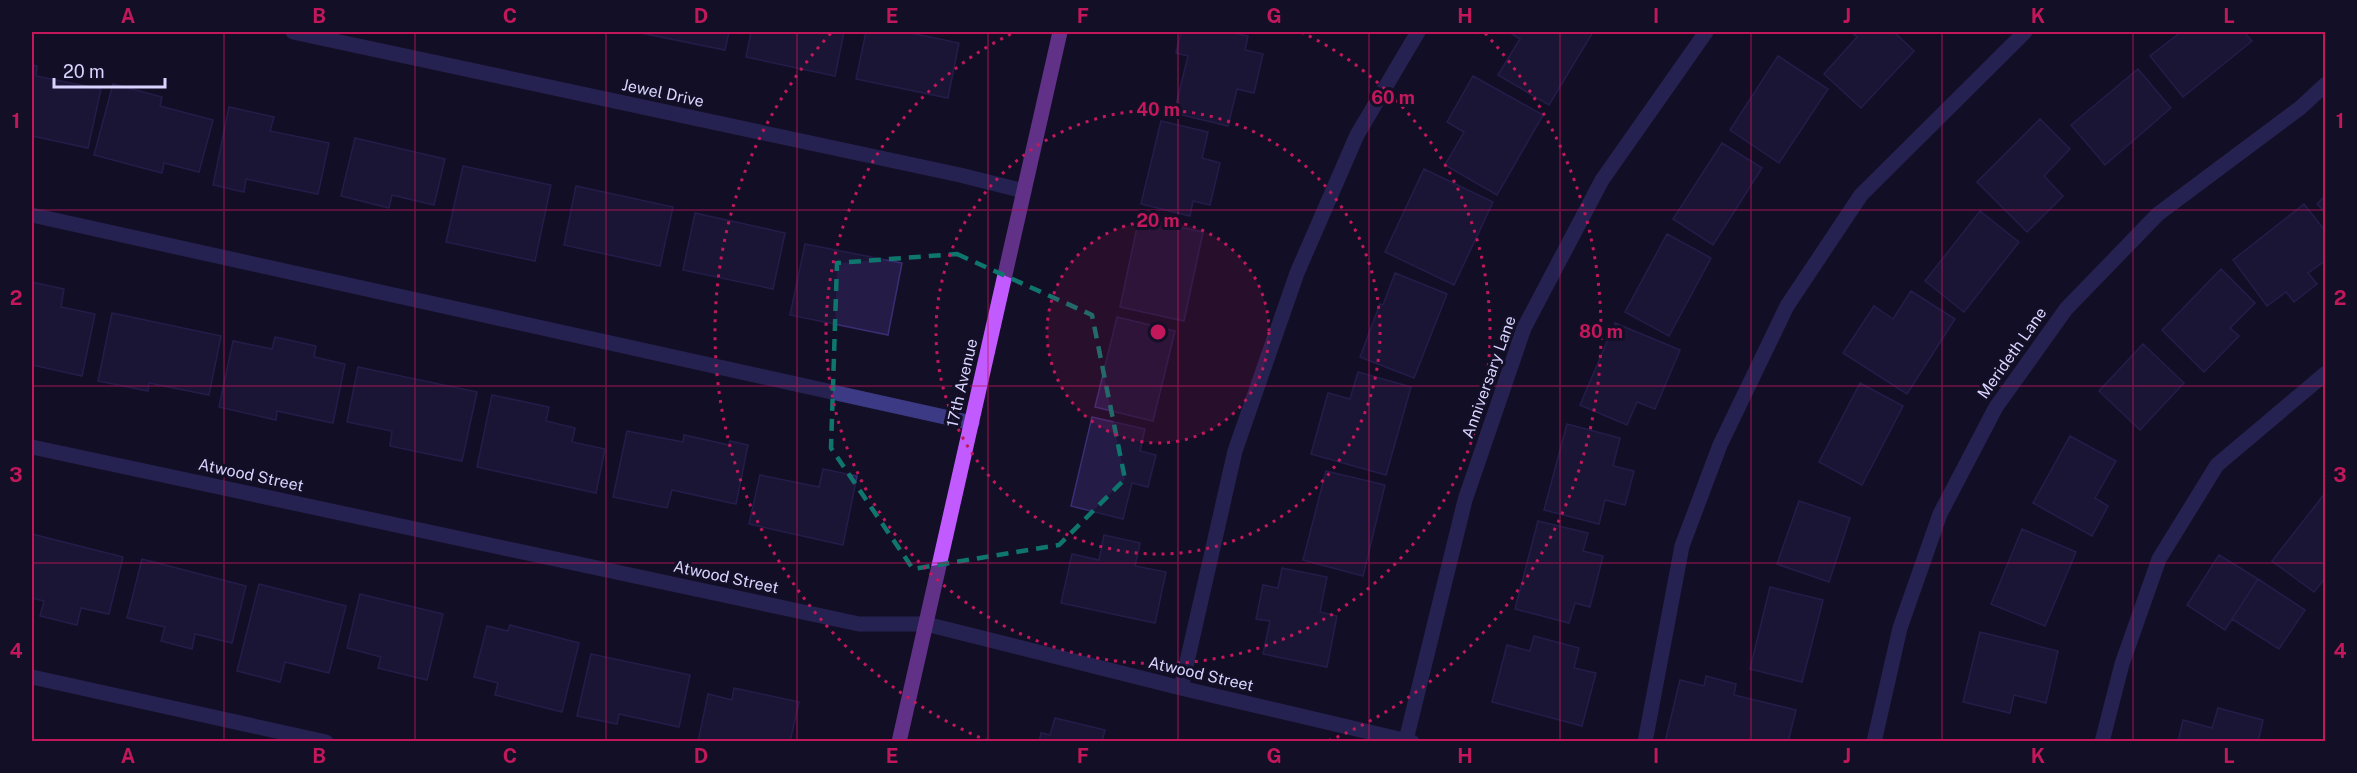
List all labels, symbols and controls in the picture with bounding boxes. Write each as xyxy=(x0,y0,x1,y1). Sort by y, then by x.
text: A xyxy=(121,4,135,28)
text: B xyxy=(312,4,326,28)
text: C xyxy=(503,4,517,28)
text: D xyxy=(694,4,708,28)
text: E xyxy=(886,4,898,28)
text: F xyxy=(1077,4,1089,28)
text: G xyxy=(1266,4,1282,28)
text: H xyxy=(1457,4,1473,28)
text: I xyxy=(1653,4,1659,28)
text: J xyxy=(1843,4,1851,28)
text: K xyxy=(2031,4,2045,28)
text: L xyxy=(2223,4,2235,28)
scale bar xyxy=(54,51,165,89)
text: 20 m xyxy=(63,61,105,82)
street label: Jewel Drive xyxy=(620,75,706,111)
text: 60 m xyxy=(1371,87,1415,108)
text: 40 m xyxy=(1136,99,1180,120)
text: 1 xyxy=(12,109,20,133)
text: 1 xyxy=(2336,109,2344,133)
text: 20 m xyxy=(1136,210,1180,231)
text: 2 xyxy=(10,286,22,310)
text: 2 xyxy=(2334,286,2346,310)
street label: Merideth Lane xyxy=(1974,304,2050,402)
street label: Anniversary Lane xyxy=(1458,313,1520,441)
text: 80 m xyxy=(1579,321,1623,342)
centre of rings xyxy=(1148,322,1168,342)
street label: 17th Avenue xyxy=(943,337,981,429)
street label: Atwood Street xyxy=(197,455,305,495)
text: 3 xyxy=(9,463,23,487)
text: 3 xyxy=(2333,463,2347,487)
street label: Atwood Street xyxy=(672,557,780,597)
text: 4 xyxy=(9,639,23,663)
text: 4 xyxy=(2333,639,2347,663)
street label: Atwood Street xyxy=(1147,653,1255,695)
text: A xyxy=(121,744,135,768)
text: B xyxy=(312,744,326,768)
text: C xyxy=(503,744,517,768)
text: D xyxy=(694,744,708,768)
text: E xyxy=(886,744,898,768)
text: F xyxy=(1077,744,1089,768)
text: G xyxy=(1266,744,1282,768)
text: H xyxy=(1457,744,1473,768)
text: I xyxy=(1653,744,1659,768)
text: J xyxy=(1843,744,1851,768)
text: K xyxy=(2031,744,2045,768)
text: L xyxy=(2223,744,2235,768)

